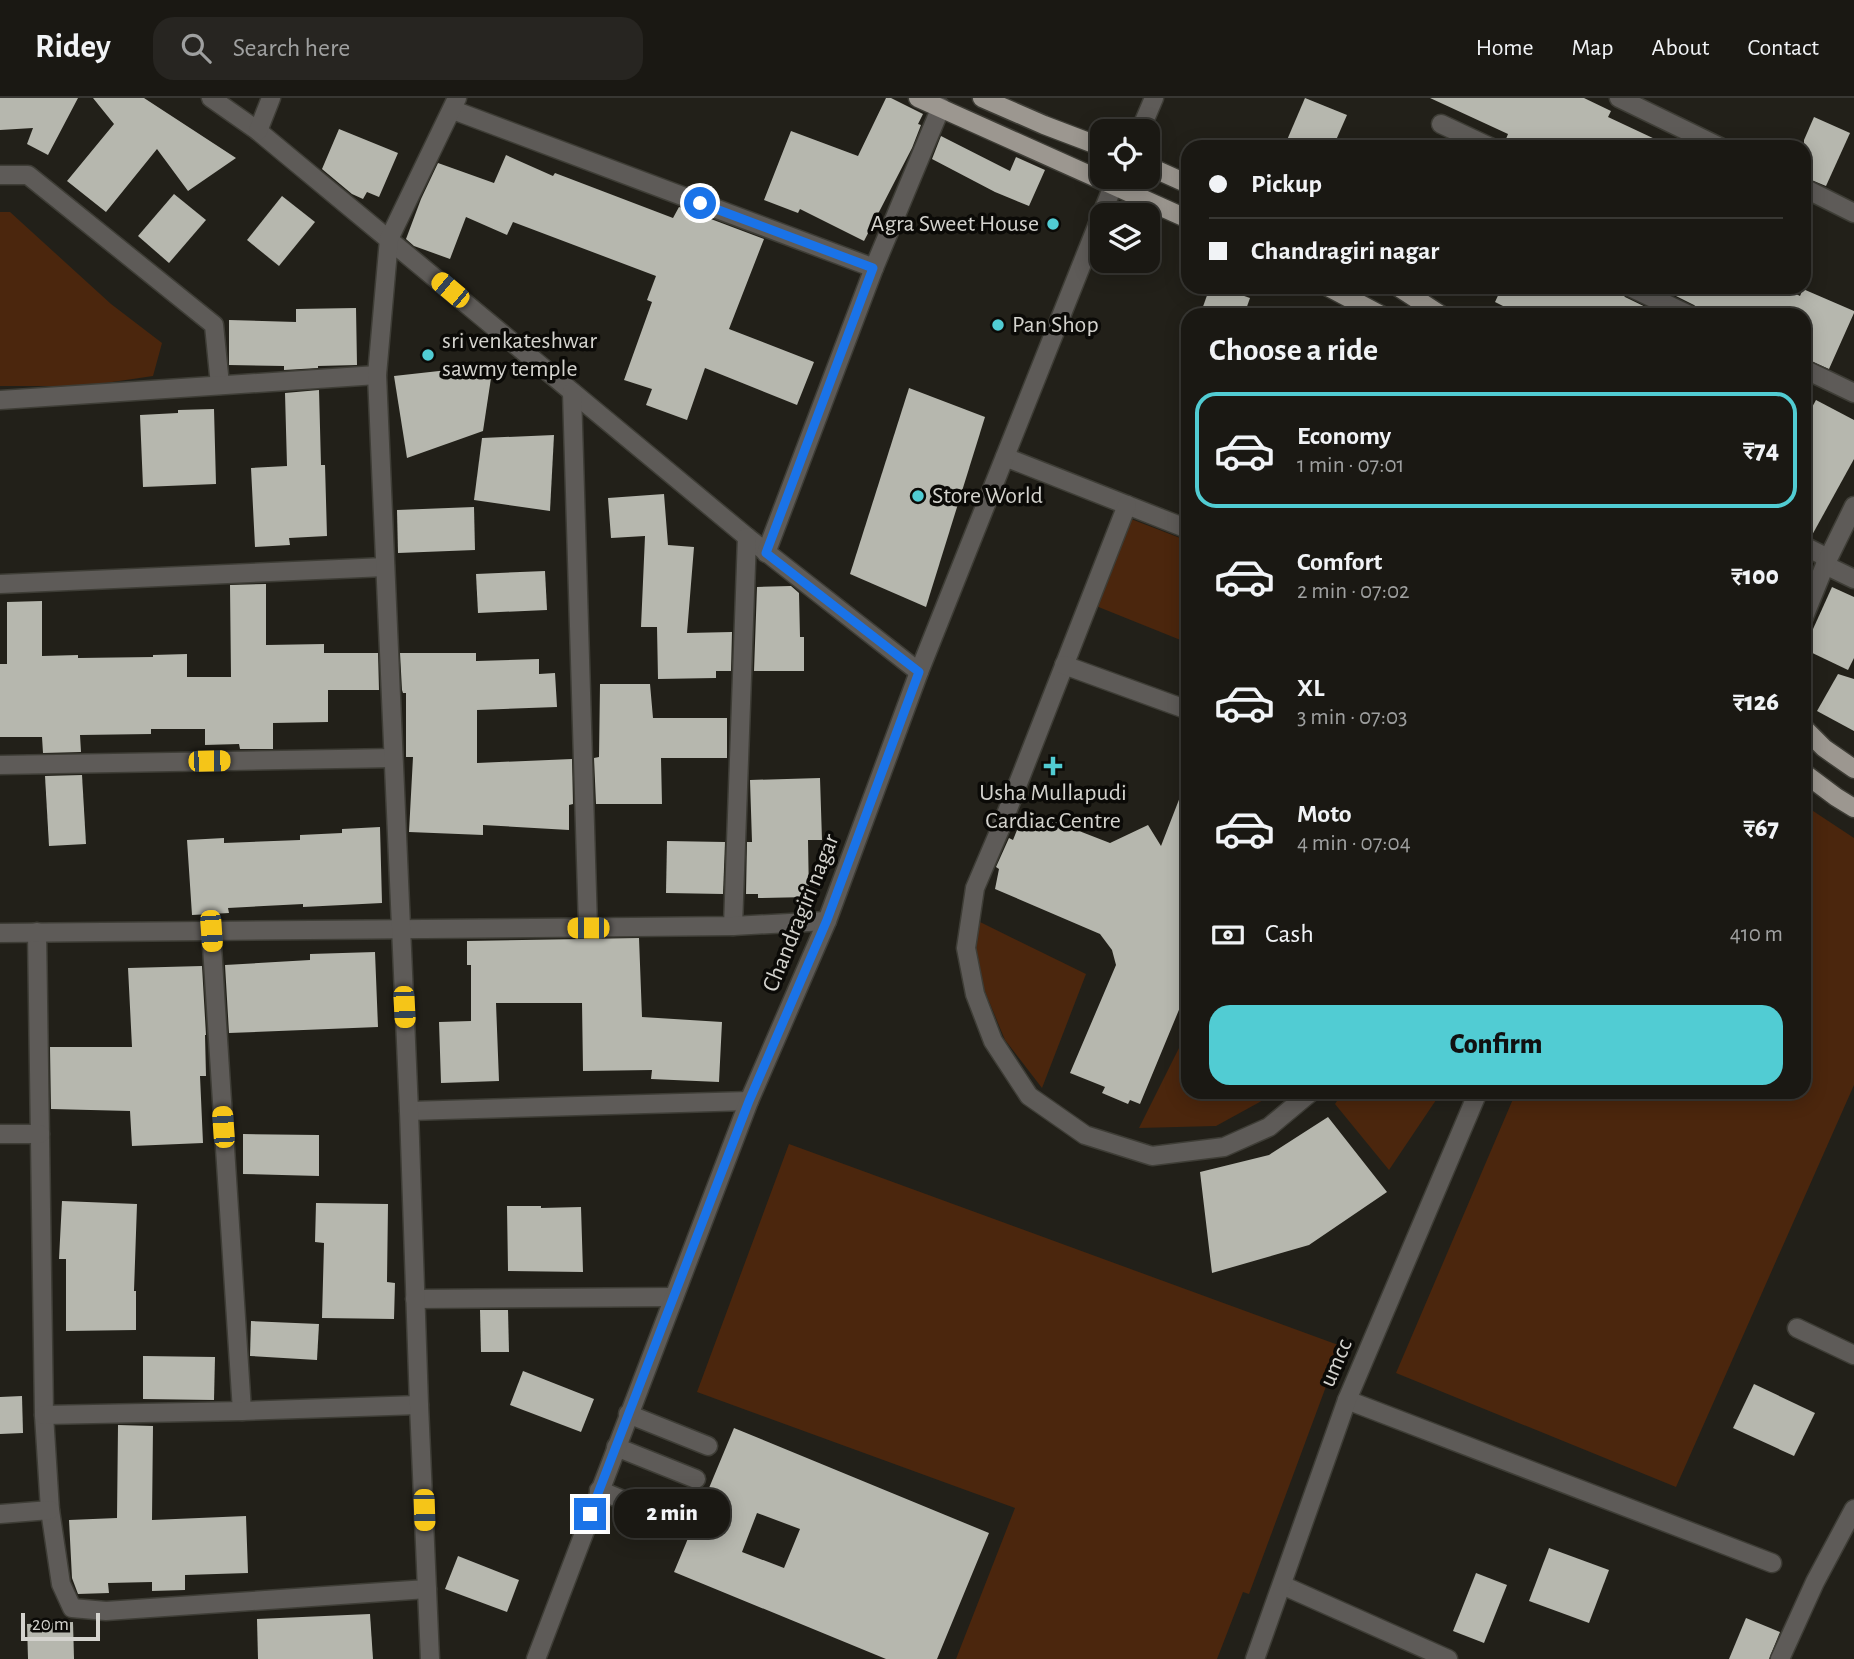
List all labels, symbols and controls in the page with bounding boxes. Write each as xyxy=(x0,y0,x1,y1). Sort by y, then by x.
search box xyxy=(153,17,643,80)
icon: search xyxy=(177,29,215,67)
text: Ridey xyxy=(35,31,111,64)
text: Search here xyxy=(233,35,350,61)
text: Home xyxy=(1476,36,1534,60)
text: Map xyxy=(1572,36,1614,60)
text: About xyxy=(1652,36,1709,60)
text: Contact xyxy=(1747,36,1819,60)
map controls xyxy=(1090,119,1160,273)
button: locate xyxy=(1090,119,1160,189)
text: Pickup xyxy=(1251,171,1322,197)
route start xyxy=(684,187,716,219)
button: layers xyxy=(1090,203,1160,273)
place label: Agra Sweet House xyxy=(871,212,1039,236)
marker: Agra Sweet House xyxy=(1045,216,1061,232)
text: Chandragiri nagar xyxy=(1251,238,1439,264)
car xyxy=(428,268,473,312)
place label: Pan Shop xyxy=(1012,313,1099,337)
marker: Pan Shop xyxy=(990,317,1006,333)
place label: sri venkateshwar sawmy temple xyxy=(442,329,597,381)
text: Choose a ride xyxy=(1209,334,1378,366)
marker: sri venkateshwar sawmy temple xyxy=(420,347,436,363)
icon: car xyxy=(1213,419,1276,482)
text: Economy xyxy=(1297,423,1391,449)
text: ₹74 xyxy=(1743,437,1779,463)
text: 1 min · 07:01 xyxy=(1297,454,1404,477)
place label: Store World xyxy=(932,484,1043,508)
marker: Store World xyxy=(910,488,926,504)
icon: car xyxy=(1213,545,1276,608)
text: Comfort xyxy=(1297,549,1382,575)
text: ₹100 xyxy=(1731,563,1779,589)
text: 2 min · 07:02 xyxy=(1297,580,1410,603)
icon: car xyxy=(1213,671,1276,734)
text: XL xyxy=(1297,675,1324,701)
text: ₹126 xyxy=(1733,689,1779,715)
text: 3 min · 07:03 xyxy=(1297,706,1408,729)
car xyxy=(188,750,231,772)
marker: Usha Mullapudi Cardiac Centre xyxy=(1043,756,1063,776)
place label: Usha Mullapudi Cardiac Centre xyxy=(979,781,1127,833)
icon: car xyxy=(1213,797,1276,860)
text: Moto xyxy=(1297,801,1352,827)
text: ₹67 xyxy=(1744,815,1779,841)
street label: Chandragiri nagar xyxy=(758,831,844,995)
text: 4 min · 07:04 xyxy=(1297,832,1411,855)
car xyxy=(200,909,223,953)
icon: cash xyxy=(1209,916,1247,954)
car xyxy=(568,918,610,939)
text: Cash xyxy=(1265,921,1314,947)
text: 410 m xyxy=(1730,923,1783,946)
car xyxy=(393,985,416,1029)
button: Confirm xyxy=(1209,1005,1783,1085)
car xyxy=(212,1105,235,1149)
street label: umcc xyxy=(1315,1335,1357,1391)
car xyxy=(413,1489,436,1531)
callout: 2 min xyxy=(614,1490,730,1538)
route end xyxy=(574,1498,606,1530)
text: 2 min xyxy=(646,1502,698,1525)
scale bar xyxy=(21,1610,100,1642)
text: 20 m xyxy=(32,1615,69,1634)

